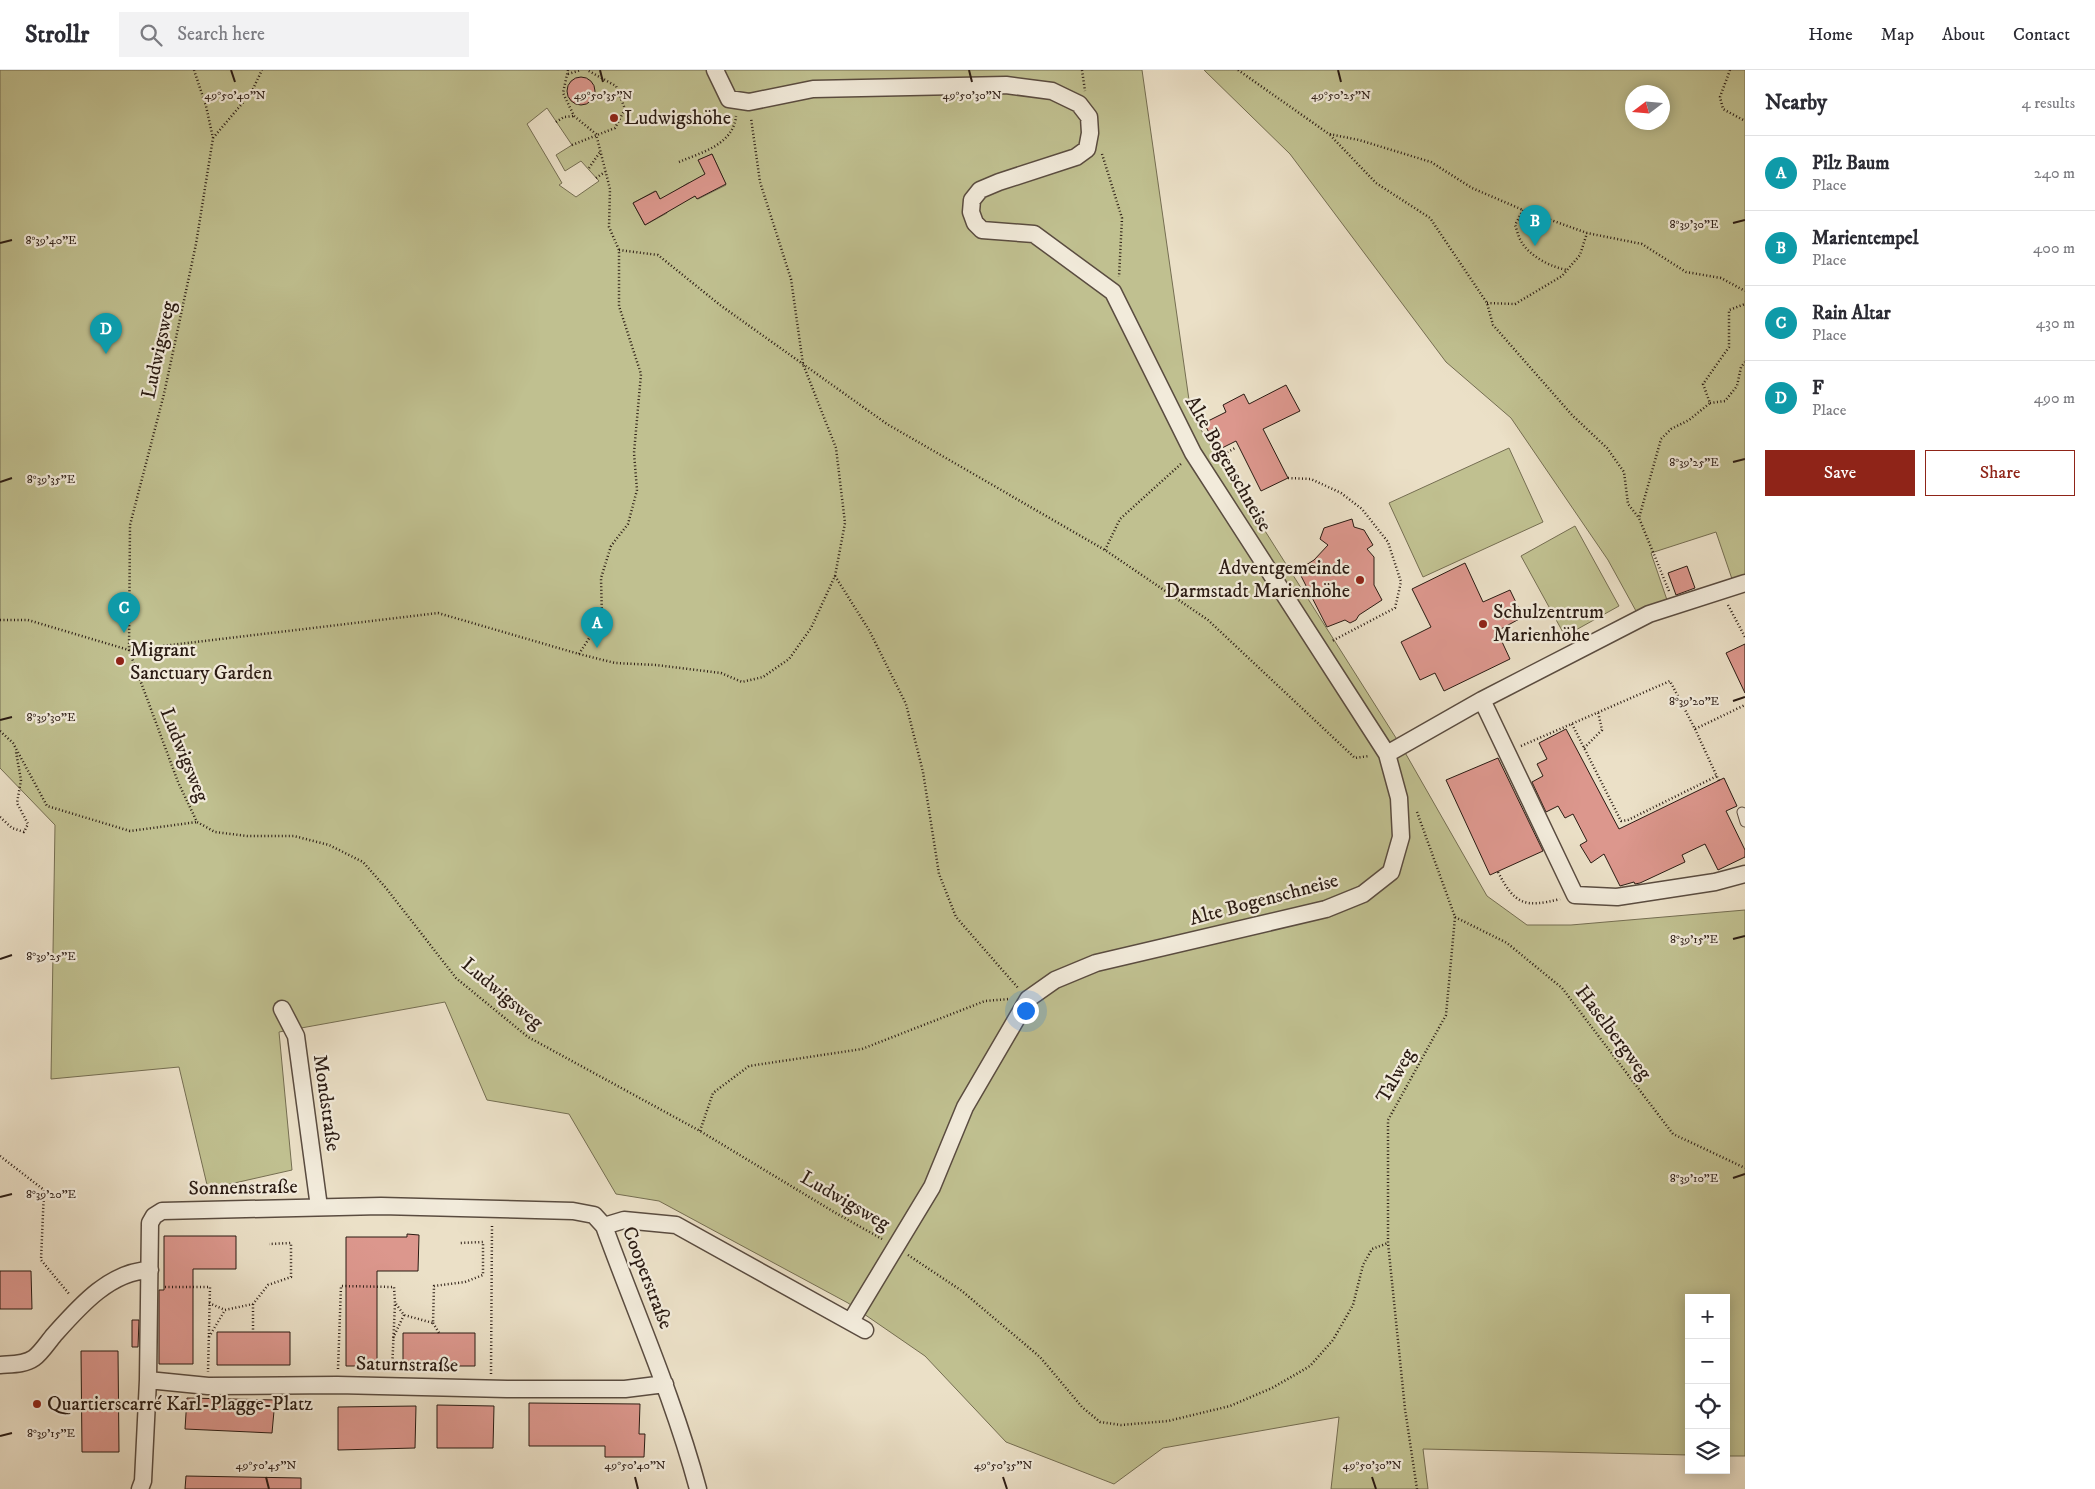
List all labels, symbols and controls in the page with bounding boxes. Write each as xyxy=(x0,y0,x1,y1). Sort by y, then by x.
search box xyxy=(119,12,469,57)
text: Strollr xyxy=(25,20,89,50)
icon: search xyxy=(137,21,165,49)
text: Search here xyxy=(177,23,265,46)
text: Home xyxy=(1808,24,1853,46)
text: Map xyxy=(1881,24,1914,46)
text: About xyxy=(1942,24,1985,46)
text: Contact xyxy=(2013,24,2070,46)
north arrow xyxy=(1625,85,1670,130)
text: 49°50'40"N xyxy=(204,88,266,103)
text: 49°50'35"N xyxy=(574,88,632,103)
text: 49°50'30"N xyxy=(943,88,1002,103)
text: 49°50'25"N xyxy=(1311,88,1371,103)
text: Nearby xyxy=(1765,90,1827,116)
text: 4 results xyxy=(2022,93,2075,113)
place label: Ludwigshöhe xyxy=(624,106,731,131)
marker: Ludwigshöhe xyxy=(608,112,620,124)
text: Pilz Baum xyxy=(1812,152,1890,175)
text: A xyxy=(1776,163,1786,183)
text: 240 m xyxy=(2034,163,2075,183)
text: Place xyxy=(1812,175,1846,195)
pin: B xyxy=(1519,205,1551,246)
text: 8°39'30"E xyxy=(1670,217,1719,232)
text: Marientempel xyxy=(1812,227,1918,250)
text: 8°39'40"E xyxy=(25,233,77,248)
text: B xyxy=(1776,238,1786,258)
text: 400 m xyxy=(2033,238,2075,258)
text: Place xyxy=(1812,250,1846,270)
street label: Ludwigsweg xyxy=(136,299,182,401)
text: Rain Altar xyxy=(1812,302,1891,325)
pin: D xyxy=(90,313,122,354)
text: C xyxy=(1776,313,1786,333)
text: 430 m xyxy=(2036,313,2075,333)
text: Place xyxy=(1812,325,1846,345)
text: F xyxy=(1812,377,1824,400)
text: D xyxy=(1775,388,1787,408)
text: 490 m xyxy=(2034,388,2075,408)
street label: Alte Bogenschneise xyxy=(1179,391,1277,537)
text: Place xyxy=(1812,400,1846,420)
button: Save xyxy=(1765,450,1915,496)
button: Share xyxy=(1925,450,2075,496)
text: 8°39'25"E xyxy=(1669,455,1719,470)
text: 8°39'35"E xyxy=(27,472,76,487)
place label: Adventgemeinde Darmstadt Marienhöhe xyxy=(1165,556,1350,604)
marker: Adventgemeinde Darmstadt Marienhöhe xyxy=(1354,574,1366,586)
pin: C xyxy=(108,592,140,633)
place label: Schulzentrum Marienhöhe xyxy=(1493,600,1604,648)
pin: A xyxy=(581,607,613,648)
marker: Schulzentrum Marienhöhe xyxy=(1477,618,1489,630)
place label: Migrant Sanctuary Garden xyxy=(130,638,273,686)
marker: Migrant Sanctuary Garden xyxy=(114,655,126,667)
text: 8°39'20"E xyxy=(1669,694,1720,709)
street label: Ludwigsweg xyxy=(154,704,214,806)
text: 8°39'30"E xyxy=(27,710,76,725)
street label: Alte Bogenschneise xyxy=(1187,868,1341,932)
text: 8°39'15"E xyxy=(1670,932,1719,947)
text: 8°39'25"E xyxy=(26,949,76,964)
street label: Ludwigsweg xyxy=(456,953,548,1036)
street label: Haselbergweg xyxy=(1569,981,1657,1086)
your location xyxy=(1013,998,1039,1024)
street label: Talweg xyxy=(1371,1044,1421,1108)
street label: Mondstraße xyxy=(307,1053,345,1153)
street label: Ludwigsweg xyxy=(796,1165,894,1237)
text: 8°39'10"E xyxy=(1670,1171,1719,1186)
street label: Sonnenstraße xyxy=(188,1175,298,1201)
text: 8°39'20"E xyxy=(26,1187,77,1202)
street label: Cooperstraße xyxy=(616,1223,678,1333)
map controls xyxy=(1685,1294,1730,1474)
button: + xyxy=(1685,1294,1730,1339)
button: − xyxy=(1685,1339,1730,1384)
street label: Saturnstraße xyxy=(356,1352,458,1378)
button: locate xyxy=(1685,1384,1730,1429)
place label: Quartierscarré Karl-Plagge-Platz xyxy=(47,1392,313,1417)
marker: Quartierscarré Karl-Plagge-Platz xyxy=(31,1398,43,1410)
text: 8°39'15"E xyxy=(27,1426,76,1441)
button: layers xyxy=(1685,1429,1730,1474)
text: 49°50'45"N xyxy=(236,1458,297,1473)
text: 49°50'40"N xyxy=(604,1458,666,1473)
text: 49°50'35"N xyxy=(974,1458,1032,1473)
text: 49°50'30"N xyxy=(1343,1458,1402,1473)

